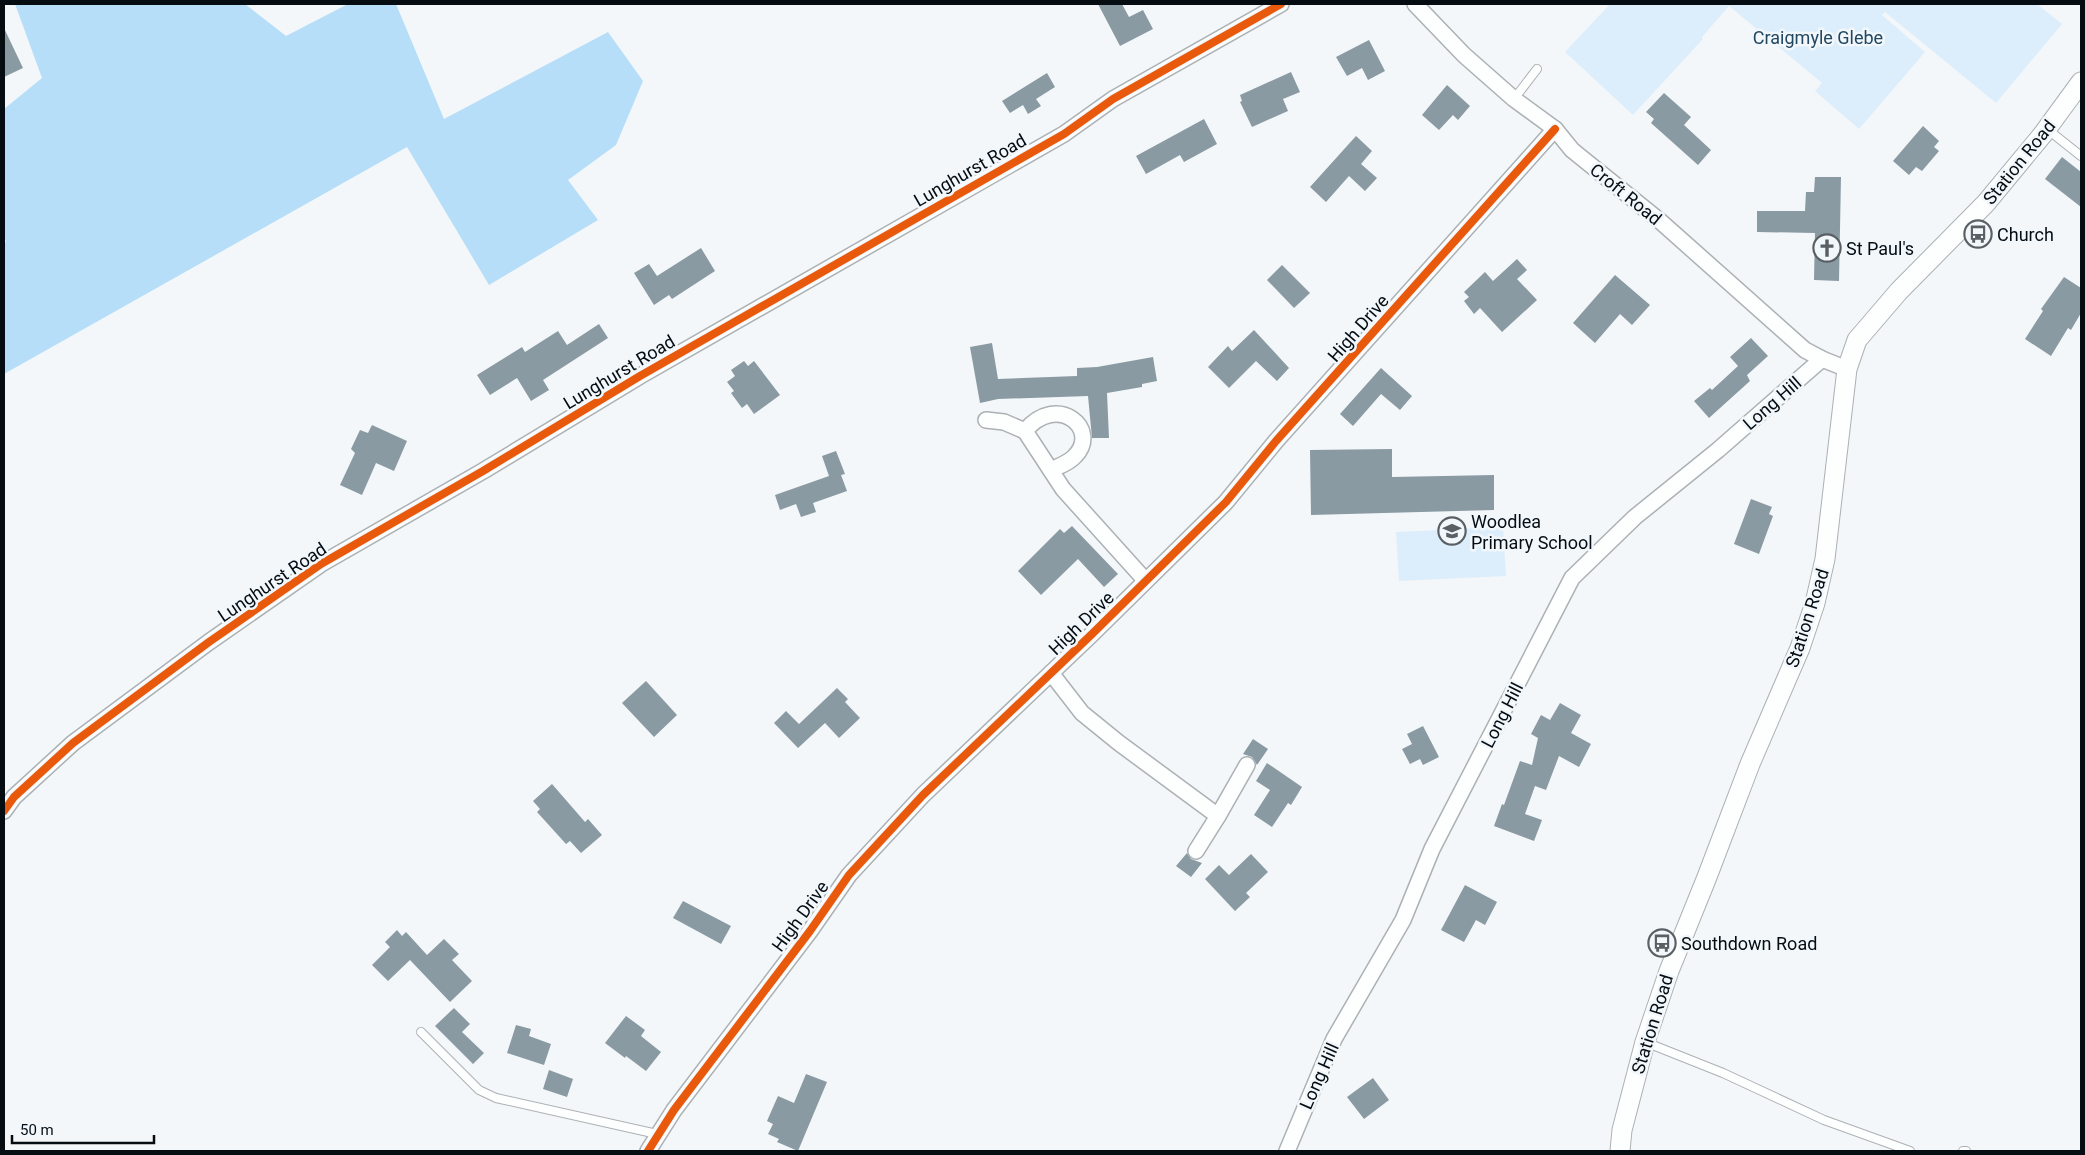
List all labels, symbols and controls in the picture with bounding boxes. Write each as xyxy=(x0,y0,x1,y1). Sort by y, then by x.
park label: Craigmyle Glebe xyxy=(1753,27,1883,48)
street label: Station Road xyxy=(1979,116,2059,208)
street label: Lunghurst Road xyxy=(910,129,1030,211)
street label: Croft Road xyxy=(1586,159,1666,229)
bus stop icon: Church xyxy=(1963,219,1993,249)
place label: Church xyxy=(1997,224,2054,245)
church icon: St Paul's xyxy=(1812,233,1842,263)
place label: St Paul's xyxy=(1846,238,1914,259)
street label: High Drive xyxy=(1323,290,1393,366)
street label: Lunghurst Road xyxy=(560,331,678,413)
street label: Long Hill xyxy=(1739,372,1805,434)
place label: Woodlea Primary School xyxy=(1471,511,1593,553)
school or university icon: Woodlea Primary School xyxy=(1437,516,1467,546)
street label: Lunghurst Road xyxy=(214,538,330,626)
street label: Station Road xyxy=(1781,566,1833,670)
street label: High Drive xyxy=(1044,587,1118,659)
street label: Long Hill xyxy=(1477,679,1527,751)
street label: High Drive xyxy=(767,877,833,955)
bus stop icon: Southdown Road xyxy=(1647,928,1677,958)
place label: Southdown Road xyxy=(1681,933,1817,954)
street label: Station Road xyxy=(1627,972,1677,1076)
street label: Long Hill xyxy=(1295,1040,1343,1112)
scale bar xyxy=(12,1112,155,1144)
text: 50 m xyxy=(20,1121,54,1139)

